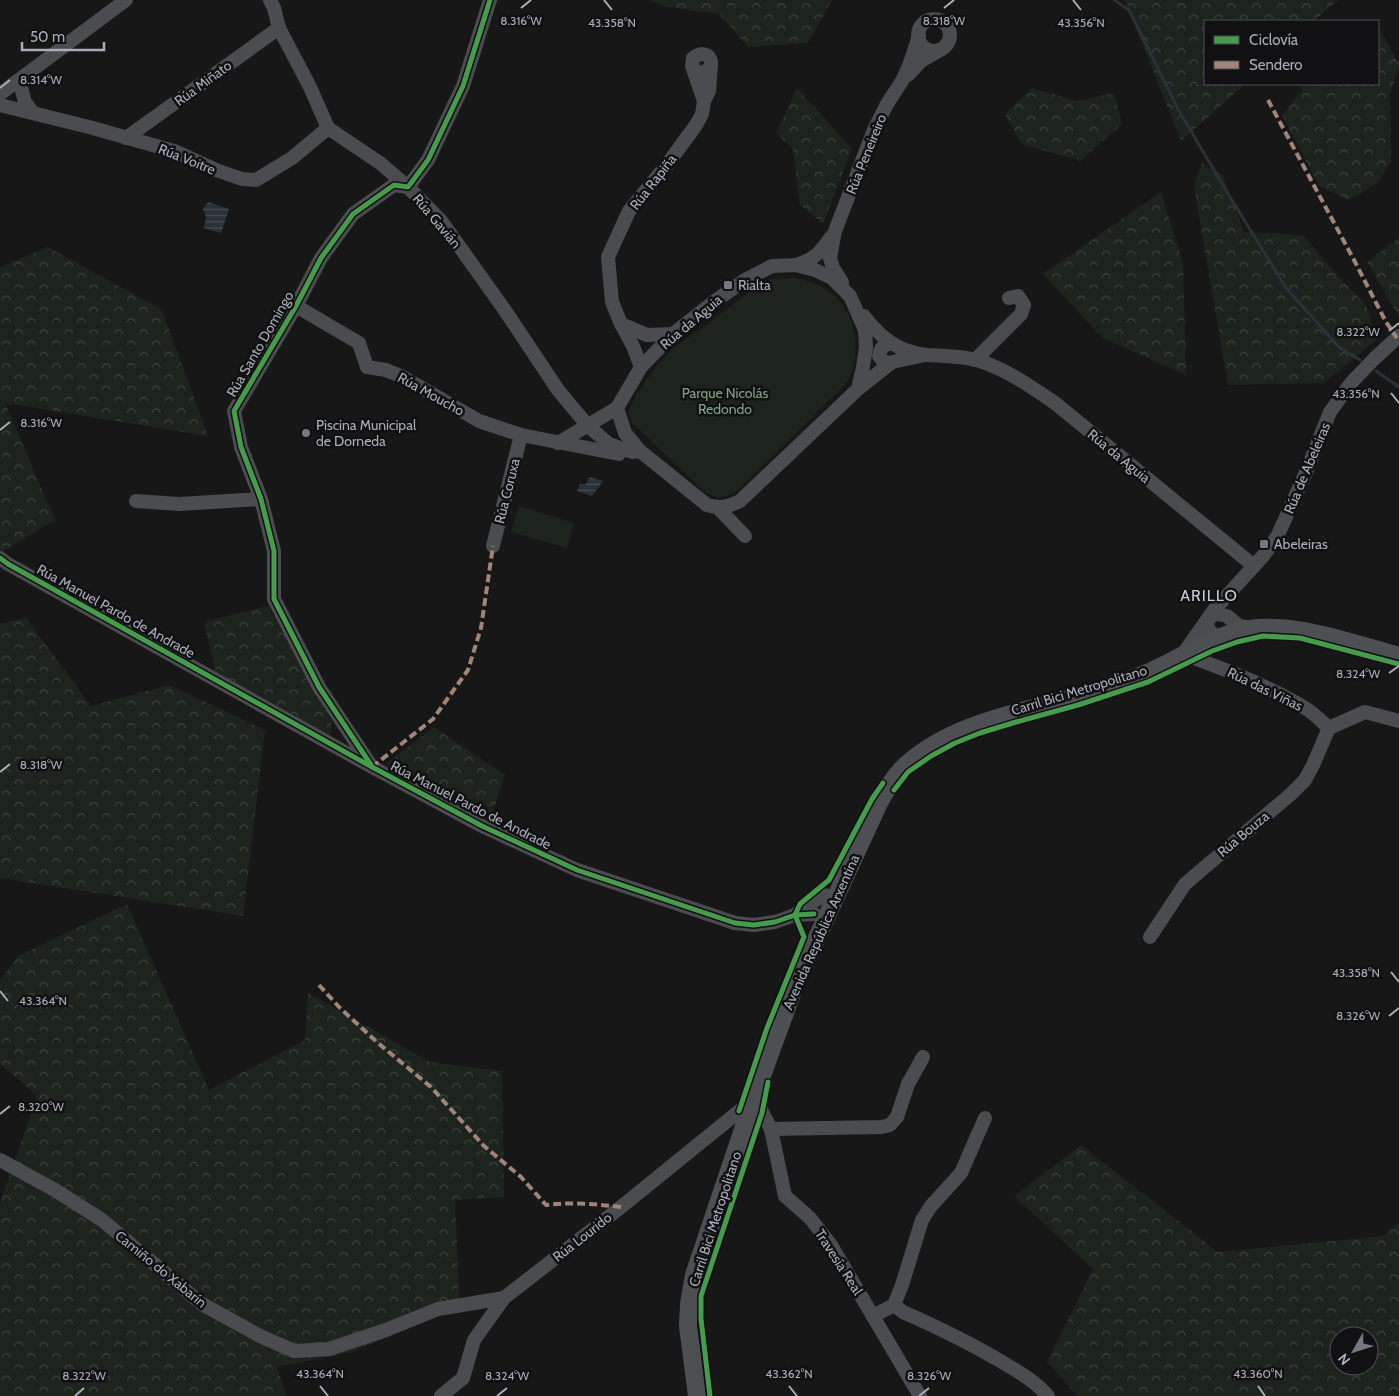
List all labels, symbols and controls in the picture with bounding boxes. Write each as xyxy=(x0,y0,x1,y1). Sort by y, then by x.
text: 8.316°W xyxy=(500,13,542,28)
text: 8.318°W xyxy=(923,13,966,28)
text: 43.358°N xyxy=(588,15,636,30)
text: 43.356°N xyxy=(1057,15,1105,30)
scale bar xyxy=(22,20,105,52)
legend xyxy=(1204,20,1379,85)
text: 50 m xyxy=(30,28,65,46)
text: Ciclovía xyxy=(1249,31,1299,49)
street label: Rúa Miñato xyxy=(171,56,235,110)
text: Sendero xyxy=(1249,56,1303,74)
text: 8.314°W xyxy=(20,72,63,87)
street label: Rúa Peneireiro xyxy=(842,111,890,197)
street label: Rúa Voitre xyxy=(156,139,218,179)
street label: Rúa Rapiña xyxy=(626,150,681,214)
street label: Rúa Gavián xyxy=(409,190,465,252)
place label: Rialta xyxy=(738,276,771,294)
marker: Rialta xyxy=(722,279,734,291)
street label: Rúa Santo Domingo xyxy=(222,288,298,400)
street label: Rúa da Aguia xyxy=(656,291,726,353)
text: 8.322°W xyxy=(1336,324,1380,339)
street label: Rúa Moucho xyxy=(395,368,468,420)
park label: Parque Nicolás Redondo xyxy=(682,384,769,418)
text: 43.356°N xyxy=(1332,386,1380,401)
text: 8.316°W xyxy=(20,415,62,430)
place label: Piscina Municipal de Dorneda xyxy=(316,416,417,450)
street label: Rúa de Abeleiras xyxy=(1280,419,1334,516)
street label: Rúa da Aguia xyxy=(1084,425,1154,487)
marker: Piscina Municipal de Dorneda xyxy=(300,427,312,439)
street label: Rúa Coruxa xyxy=(490,456,524,526)
place label: Abeleiras xyxy=(1274,535,1328,553)
marker: Abeleiras xyxy=(1258,538,1270,550)
street label: Rúa Manuel Pardo de Andrade xyxy=(34,560,198,662)
district label: ARILLO xyxy=(1180,586,1238,605)
street label: Carril Bici Metropolitano xyxy=(1009,661,1149,719)
street label: Rúa das Viñas xyxy=(1224,663,1306,715)
text: 8.324°W xyxy=(1336,666,1381,681)
text: 8.318°W xyxy=(20,757,63,772)
street label: Rúa Manuel Pardo de Andrade xyxy=(388,757,554,853)
street label: Rúa Bouza xyxy=(1213,807,1273,861)
street label: Avenida República Arxentina xyxy=(779,851,863,1012)
text: 43.358°N xyxy=(1332,965,1380,980)
text: 43.364°N xyxy=(19,993,67,1008)
text: 8.326°W xyxy=(1336,1008,1381,1023)
text: 8.320°W xyxy=(18,1099,65,1114)
street label: Carril Bici Metropolitano xyxy=(685,1149,745,1289)
street label: Rúa Lourido xyxy=(549,1208,615,1266)
street label: Travesía Real xyxy=(811,1226,867,1299)
street label: Camiño do Xabarín xyxy=(112,1227,211,1312)
north arrow xyxy=(1329,1326,1379,1376)
text: N xyxy=(1334,1350,1354,1369)
text: 43.364°N xyxy=(296,1366,344,1381)
text: 43.362°N xyxy=(765,1366,813,1381)
text: 43.360°N xyxy=(1233,1366,1283,1381)
text: 8.322°W xyxy=(62,1368,106,1383)
text: 8.324°W xyxy=(485,1368,530,1383)
text: 8.326°W xyxy=(907,1368,952,1383)

